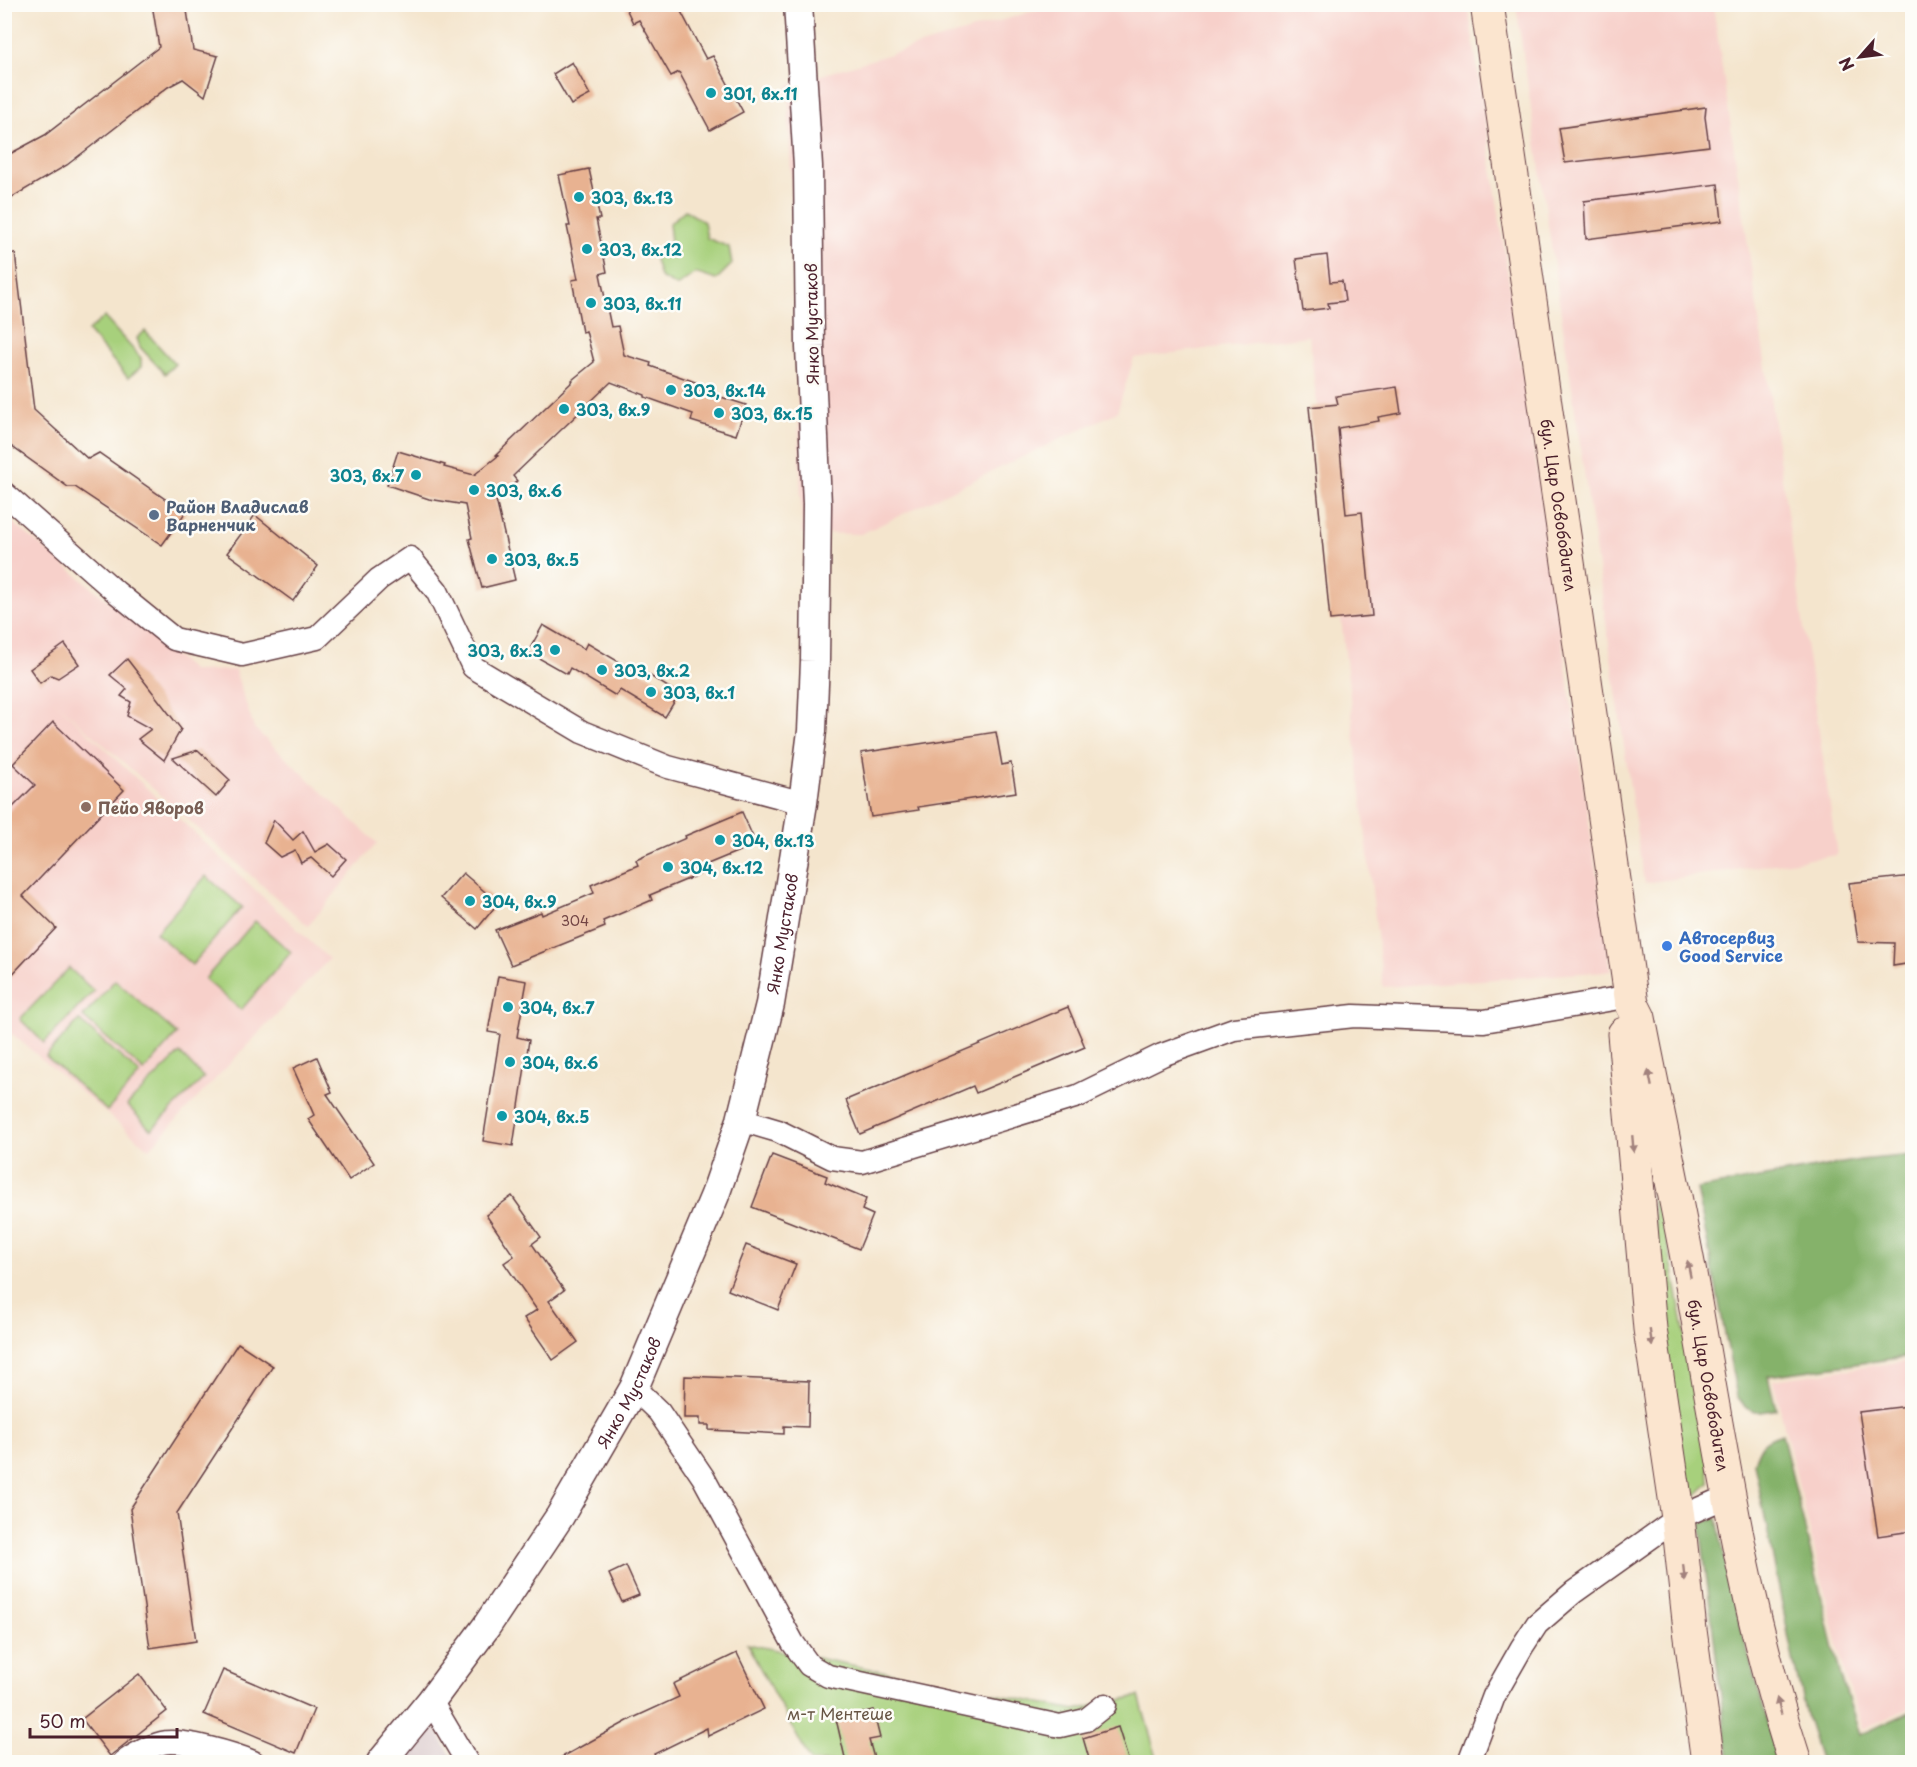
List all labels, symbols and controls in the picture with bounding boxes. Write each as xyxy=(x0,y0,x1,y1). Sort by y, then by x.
north arrow xyxy=(1830,27,1890,87)
text: N xyxy=(1832,53,1859,76)
place label: 301, вх.11 xyxy=(723,81,798,105)
marker: 301, вх.11 xyxy=(704,86,718,100)
place label: 303, вх.13 xyxy=(591,185,673,209)
marker: 303, вх.13 xyxy=(572,190,586,204)
place label: 303, вх.12 xyxy=(599,237,682,261)
marker: 303, вх.12 xyxy=(580,242,594,256)
street label: Янко Мустаков xyxy=(798,263,824,385)
place label: 303, вх.11 xyxy=(603,291,682,315)
marker: 303, вх.11 xyxy=(584,296,598,310)
place label: 303, вх.14 xyxy=(683,378,766,402)
marker: 303, вх.14 xyxy=(664,383,678,397)
place label: 303, вх.9 xyxy=(576,397,650,421)
place label: 303, вх.15 xyxy=(731,401,813,425)
marker: 303, вх.9 xyxy=(557,402,571,416)
marker: 303, вх.15 xyxy=(712,406,726,420)
street label: бул. Цар Освободител xyxy=(1535,417,1584,593)
place label: 303, вх.7 xyxy=(330,463,405,487)
marker: 303, вх.7 xyxy=(409,468,423,482)
place label: 303, вх.6 xyxy=(486,478,562,502)
marker: 303, вх.6 xyxy=(467,483,481,497)
place label: Район Владислав Варненчик xyxy=(166,494,309,536)
marker: Район Владислав Варненчик xyxy=(147,508,161,522)
place label: 303, вх.5 xyxy=(504,547,579,571)
marker: 303, вх.5 xyxy=(485,552,499,566)
place label: 303, вх.3 xyxy=(468,638,543,662)
marker: 303, вх.3 xyxy=(548,643,562,657)
place label: 303, вх.2 xyxy=(614,658,690,682)
marker: 303, вх.2 xyxy=(595,663,609,677)
place label: 303, вх.1 xyxy=(663,680,735,704)
marker: 303, вх.1 xyxy=(644,685,658,699)
place label: Пейо Яворов xyxy=(98,795,204,819)
marker: Пейо Яворов xyxy=(79,800,93,814)
place label: 304, вх.13 xyxy=(732,828,814,852)
marker: 304, вх.13 xyxy=(713,833,727,847)
place label: 304, вх.12 xyxy=(680,855,763,879)
marker: 304, вх.12 xyxy=(661,860,675,874)
street label: Янко Мустаков xyxy=(760,872,803,996)
place label: 304, вх.9 xyxy=(482,889,557,913)
marker: 304, вх.9 xyxy=(463,894,477,908)
house number: 304 xyxy=(561,910,589,931)
place label: Автосервиз Good Service xyxy=(1679,925,1783,967)
marker: Автосервиз Good Service xyxy=(1660,939,1674,953)
place label: 304, вх.7 xyxy=(520,995,595,1019)
marker: 304, вх.7 xyxy=(501,1000,515,1014)
place label: 304, вх.6 xyxy=(522,1050,598,1074)
marker: 304, вх.6 xyxy=(503,1055,517,1069)
one-way arrow xyxy=(1645,1068,1654,1087)
place label: 304, вх.5 xyxy=(514,1104,589,1128)
marker: 304, вх.5 xyxy=(495,1109,509,1123)
one-way arrow xyxy=(1628,1135,1638,1154)
one-way arrow xyxy=(1684,1259,1693,1278)
street label: бул. Цар Освободител xyxy=(1683,1297,1736,1473)
one-way arrow xyxy=(1647,1329,1656,1348)
street label: Янко Мустаков xyxy=(590,1333,666,1452)
one-way arrow xyxy=(1679,1564,1689,1583)
one-way arrow xyxy=(1774,1697,1783,1715)
scale bar xyxy=(30,1701,177,1739)
park label: м-т Ментeше xyxy=(787,1701,893,1725)
text: 50 m xyxy=(39,1707,86,1734)

